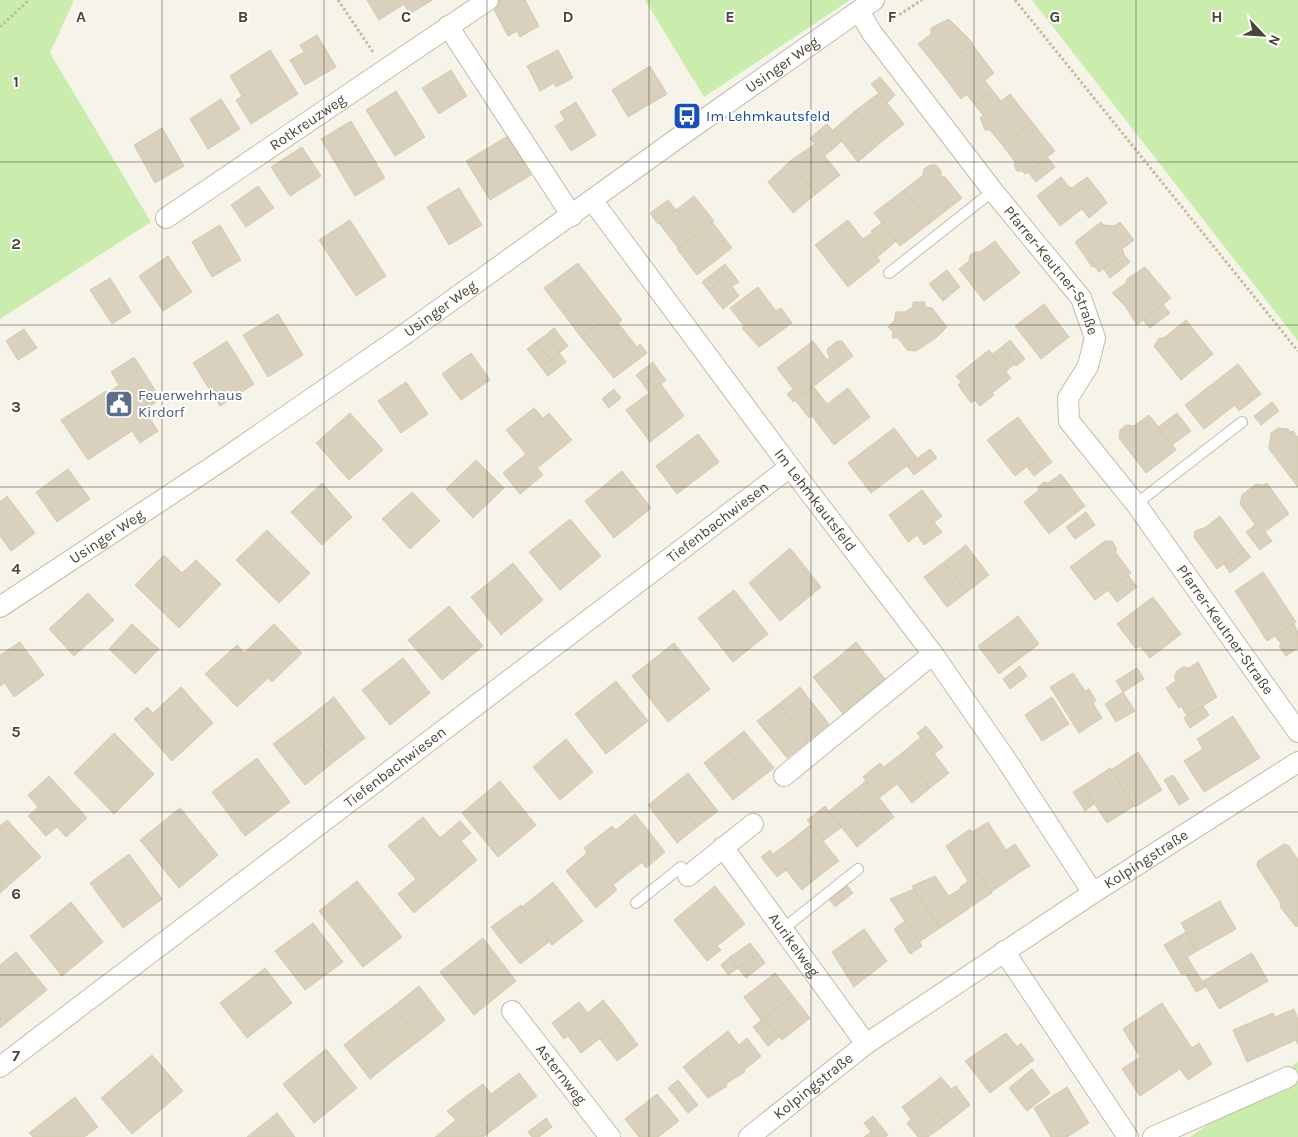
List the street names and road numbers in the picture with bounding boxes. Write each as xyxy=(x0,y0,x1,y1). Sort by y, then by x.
street label: Usinger Weg xyxy=(742,32,823,96)
street label: Rotkreuzweg xyxy=(266,90,349,154)
street label: Pfarrer-Keutner-Straße xyxy=(1000,202,1102,337)
street label: Usinger Weg xyxy=(400,276,481,341)
street label: Im Lehmkautsfeld xyxy=(770,445,860,555)
street label: Tiefenbachwiesen xyxy=(663,478,772,567)
street label: Usinger Weg xyxy=(66,505,148,568)
street label: Pfarrer-Keutner-Straße xyxy=(1173,561,1278,698)
street label: Tiefenbachwiesen xyxy=(340,723,450,811)
street label: Kolpingstraße xyxy=(1101,826,1191,893)
street label: Aurikelweg xyxy=(765,909,824,981)
street label: Asternweg xyxy=(532,1040,590,1108)
street label: Kolpingstraße xyxy=(770,1049,857,1123)

